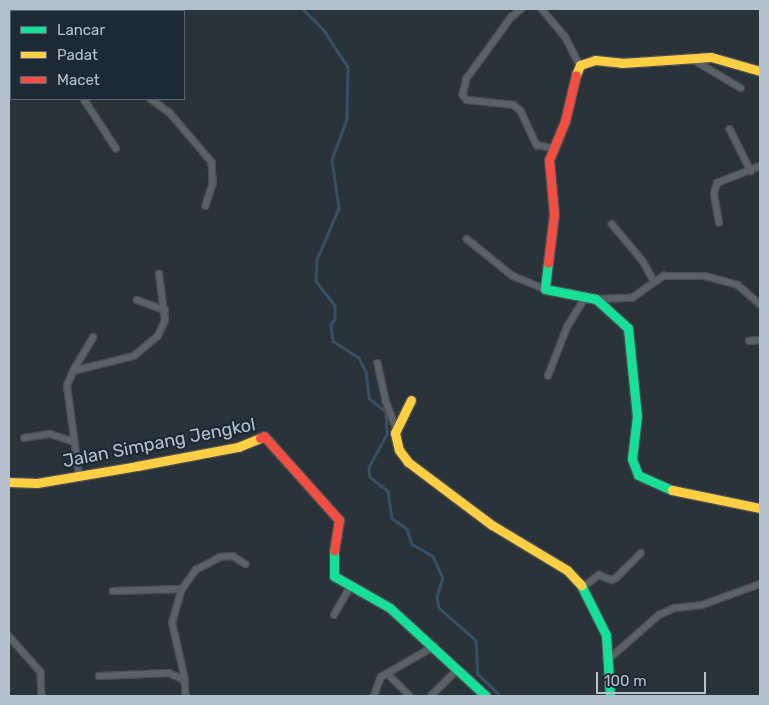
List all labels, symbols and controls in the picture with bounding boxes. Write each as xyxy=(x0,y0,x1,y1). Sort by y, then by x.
legend xyxy=(10,10,185,100)
text: Lancar xyxy=(57,21,105,39)
text: Padat xyxy=(57,46,98,64)
text: Macet xyxy=(57,71,100,89)
street label: Jalan Simpang Jengkol xyxy=(61,414,257,472)
scale bar xyxy=(599,662,709,694)
text: 100 m xyxy=(604,672,646,690)

